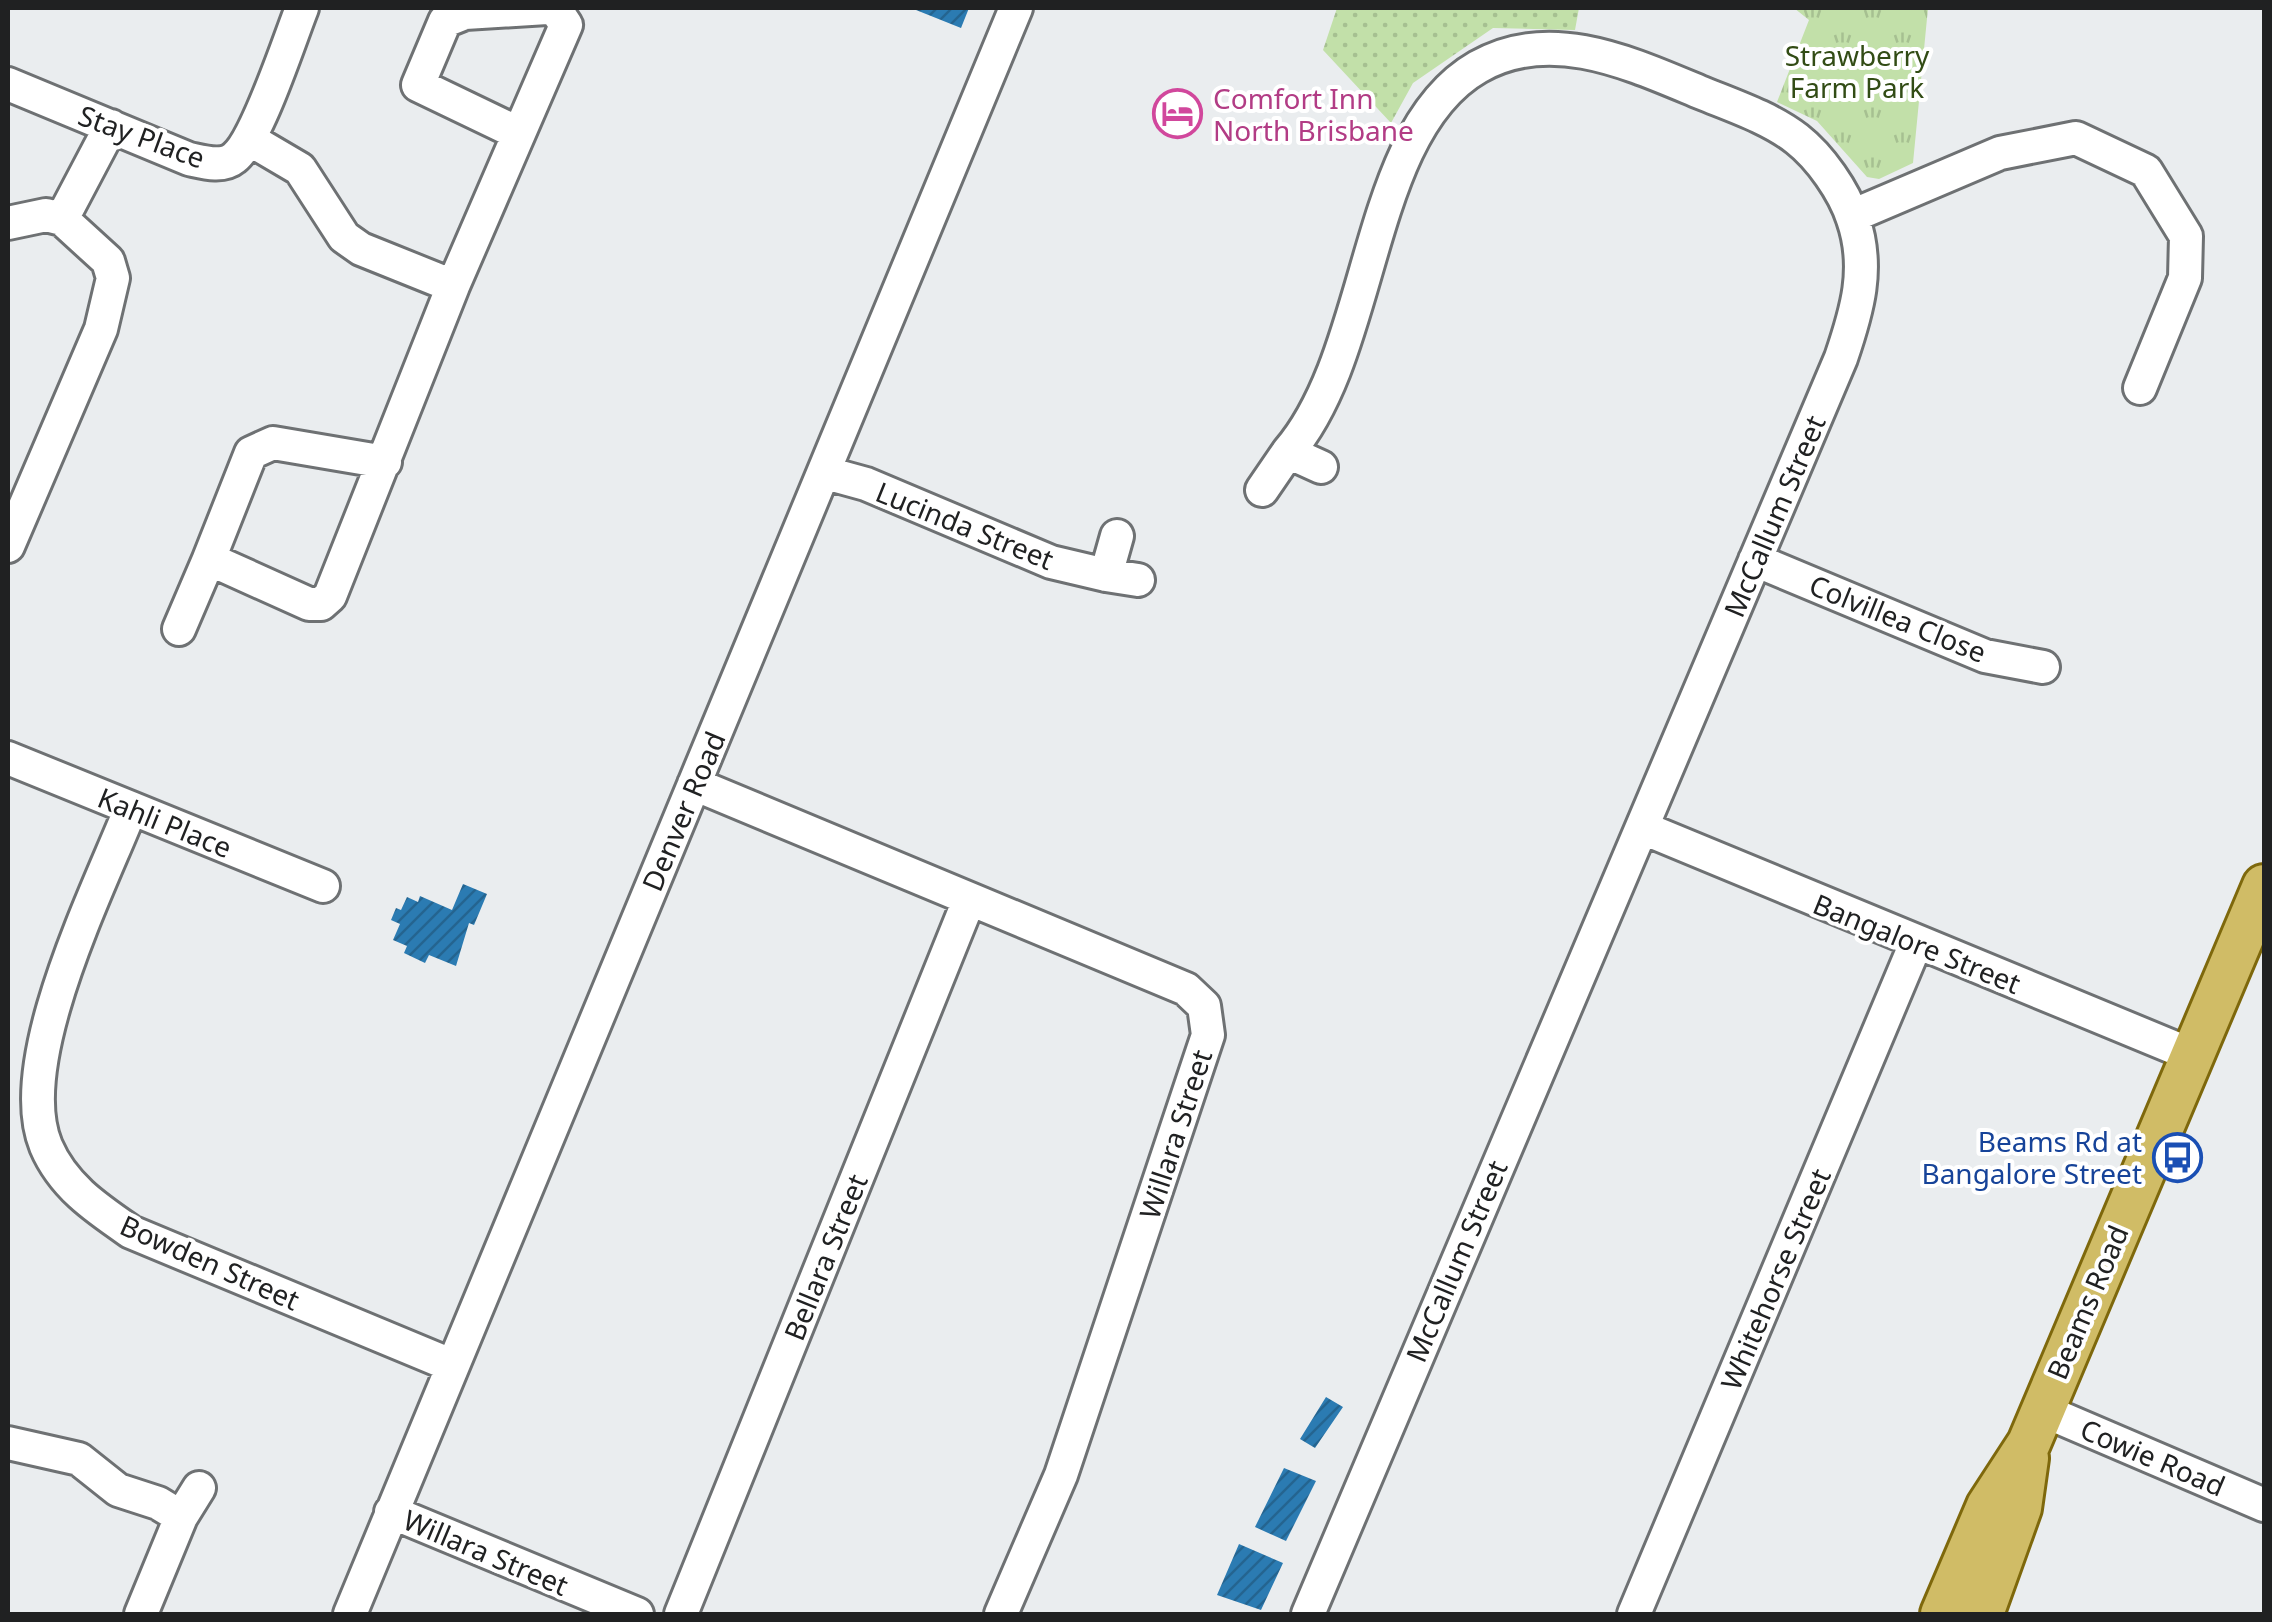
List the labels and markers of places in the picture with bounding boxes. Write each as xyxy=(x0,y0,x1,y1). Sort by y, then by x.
place label: Comfort Inn North Brisbane xyxy=(1213,79,1414,149)
hotel icon: Comfort Inn North Brisbane xyxy=(1152,88,1204,140)
place label: Beams Rd at Bangalore Street xyxy=(1921,1122,2142,1192)
bus stop icon: Beams Rd at Bangalore Street xyxy=(2151,1131,2203,1183)

